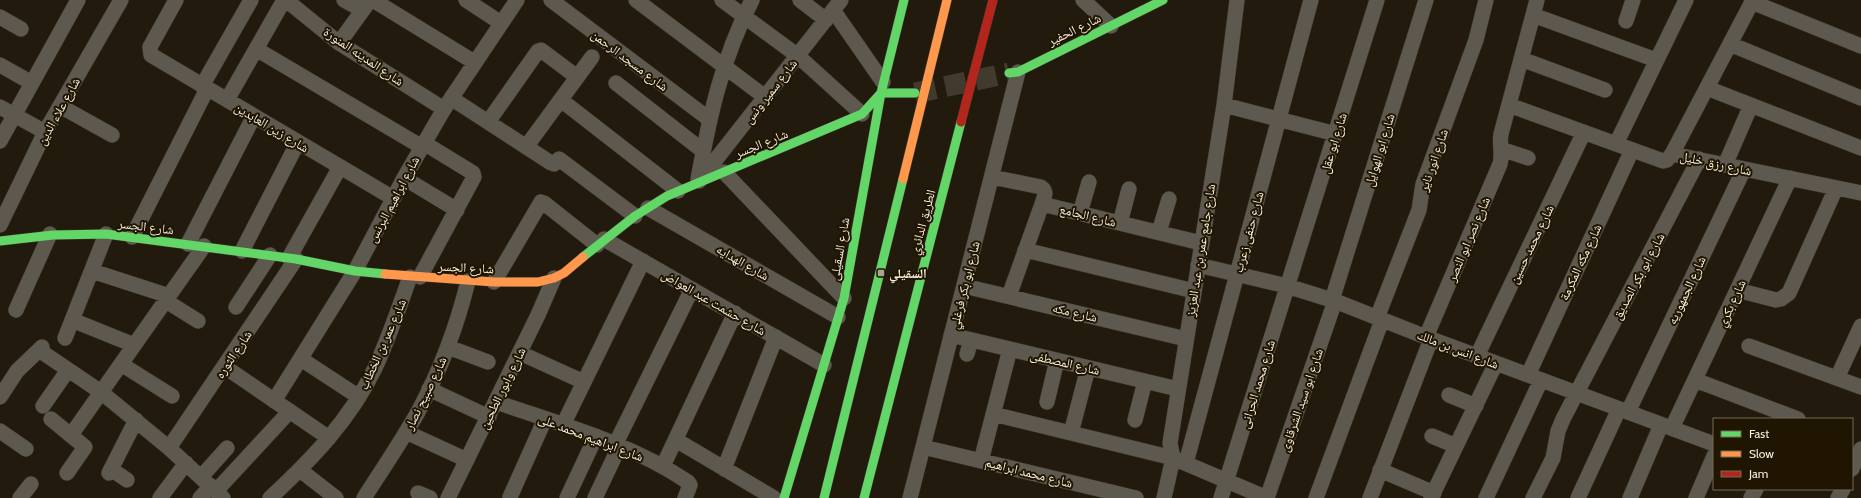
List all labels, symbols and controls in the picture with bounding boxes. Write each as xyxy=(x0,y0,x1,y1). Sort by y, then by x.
street label: شارع الحفير xyxy=(1044,9,1104,51)
street label: شارع المدينه المنورة xyxy=(320,23,407,90)
street label: شارع مسجد الرحمن xyxy=(587,26,672,96)
street label: شارع سمير ونس xyxy=(740,56,802,128)
street label: شارع علاء الدين xyxy=(33,74,85,149)
street label: شارع زين العابدين xyxy=(231,99,312,157)
street label: شارع ابو عقل xyxy=(1316,111,1352,176)
street label: شارع ابو الهوايل xyxy=(1360,112,1400,189)
street label: شارع الجسر xyxy=(731,125,791,163)
street label: شارع انور ناير xyxy=(1415,127,1453,195)
street label: شارع رزق خليل xyxy=(1678,148,1753,180)
street label: شارع ابراهيم البرنس xyxy=(364,153,424,246)
street label: شارع جامع عمر بن عبد العزيز xyxy=(1181,183,1220,319)
street label: الطريق الدائري xyxy=(906,188,942,257)
street label: شارع حنفى زعرب xyxy=(1229,190,1268,275)
street label: شارع نصر ابو النصر xyxy=(1443,194,1495,285)
street label: شارع الجامع xyxy=(1058,200,1118,232)
street label: شارع محمد حسين xyxy=(1505,202,1559,287)
street label: شارع الجسر xyxy=(116,215,175,239)
street label: شارع السقيلى xyxy=(826,216,854,282)
street label: شارع مكه المكرمة xyxy=(1555,221,1607,304)
street label: شارع ابو بكر الصديق xyxy=(1608,230,1669,323)
street label: شارع ابو بكر فرغلي xyxy=(945,239,986,332)
street label: شارع الهدايه xyxy=(713,241,772,285)
street label: شارع الجمهوريه xyxy=(1663,253,1711,328)
street label: شارع الجسر xyxy=(437,257,494,278)
place label: السقيلي xyxy=(889,265,927,284)
street label: شارع حشمت عبد العواض xyxy=(658,266,769,340)
marker: السقيلي xyxy=(876,268,886,278)
street label: شارع بكري xyxy=(1713,277,1752,331)
street label: شارع عمر بن الخطاب xyxy=(355,296,411,393)
street label: شارع مكه xyxy=(1051,299,1099,327)
street label: شارع انس بن مالك xyxy=(1414,326,1501,374)
street label: شارع الثوره xyxy=(211,327,257,382)
street label: شارع محمد الحرانى xyxy=(1236,338,1280,431)
street label: شارع وابور الطحين xyxy=(475,344,531,433)
street label: شارع المصطفى xyxy=(1028,346,1101,380)
street label: شارع ابو سيد الشرقاوى xyxy=(1276,346,1328,454)
street label: شارع صبيح نصار xyxy=(400,354,452,434)
street label: شارع ابراهيم محمد على xyxy=(535,410,646,466)
legend xyxy=(1713,418,1853,490)
text: Fast xyxy=(1749,426,1769,441)
text: Slow xyxy=(1749,446,1774,461)
street label: شارع محمد ابراهيم xyxy=(983,453,1075,493)
text: Jam xyxy=(1748,466,1768,481)

